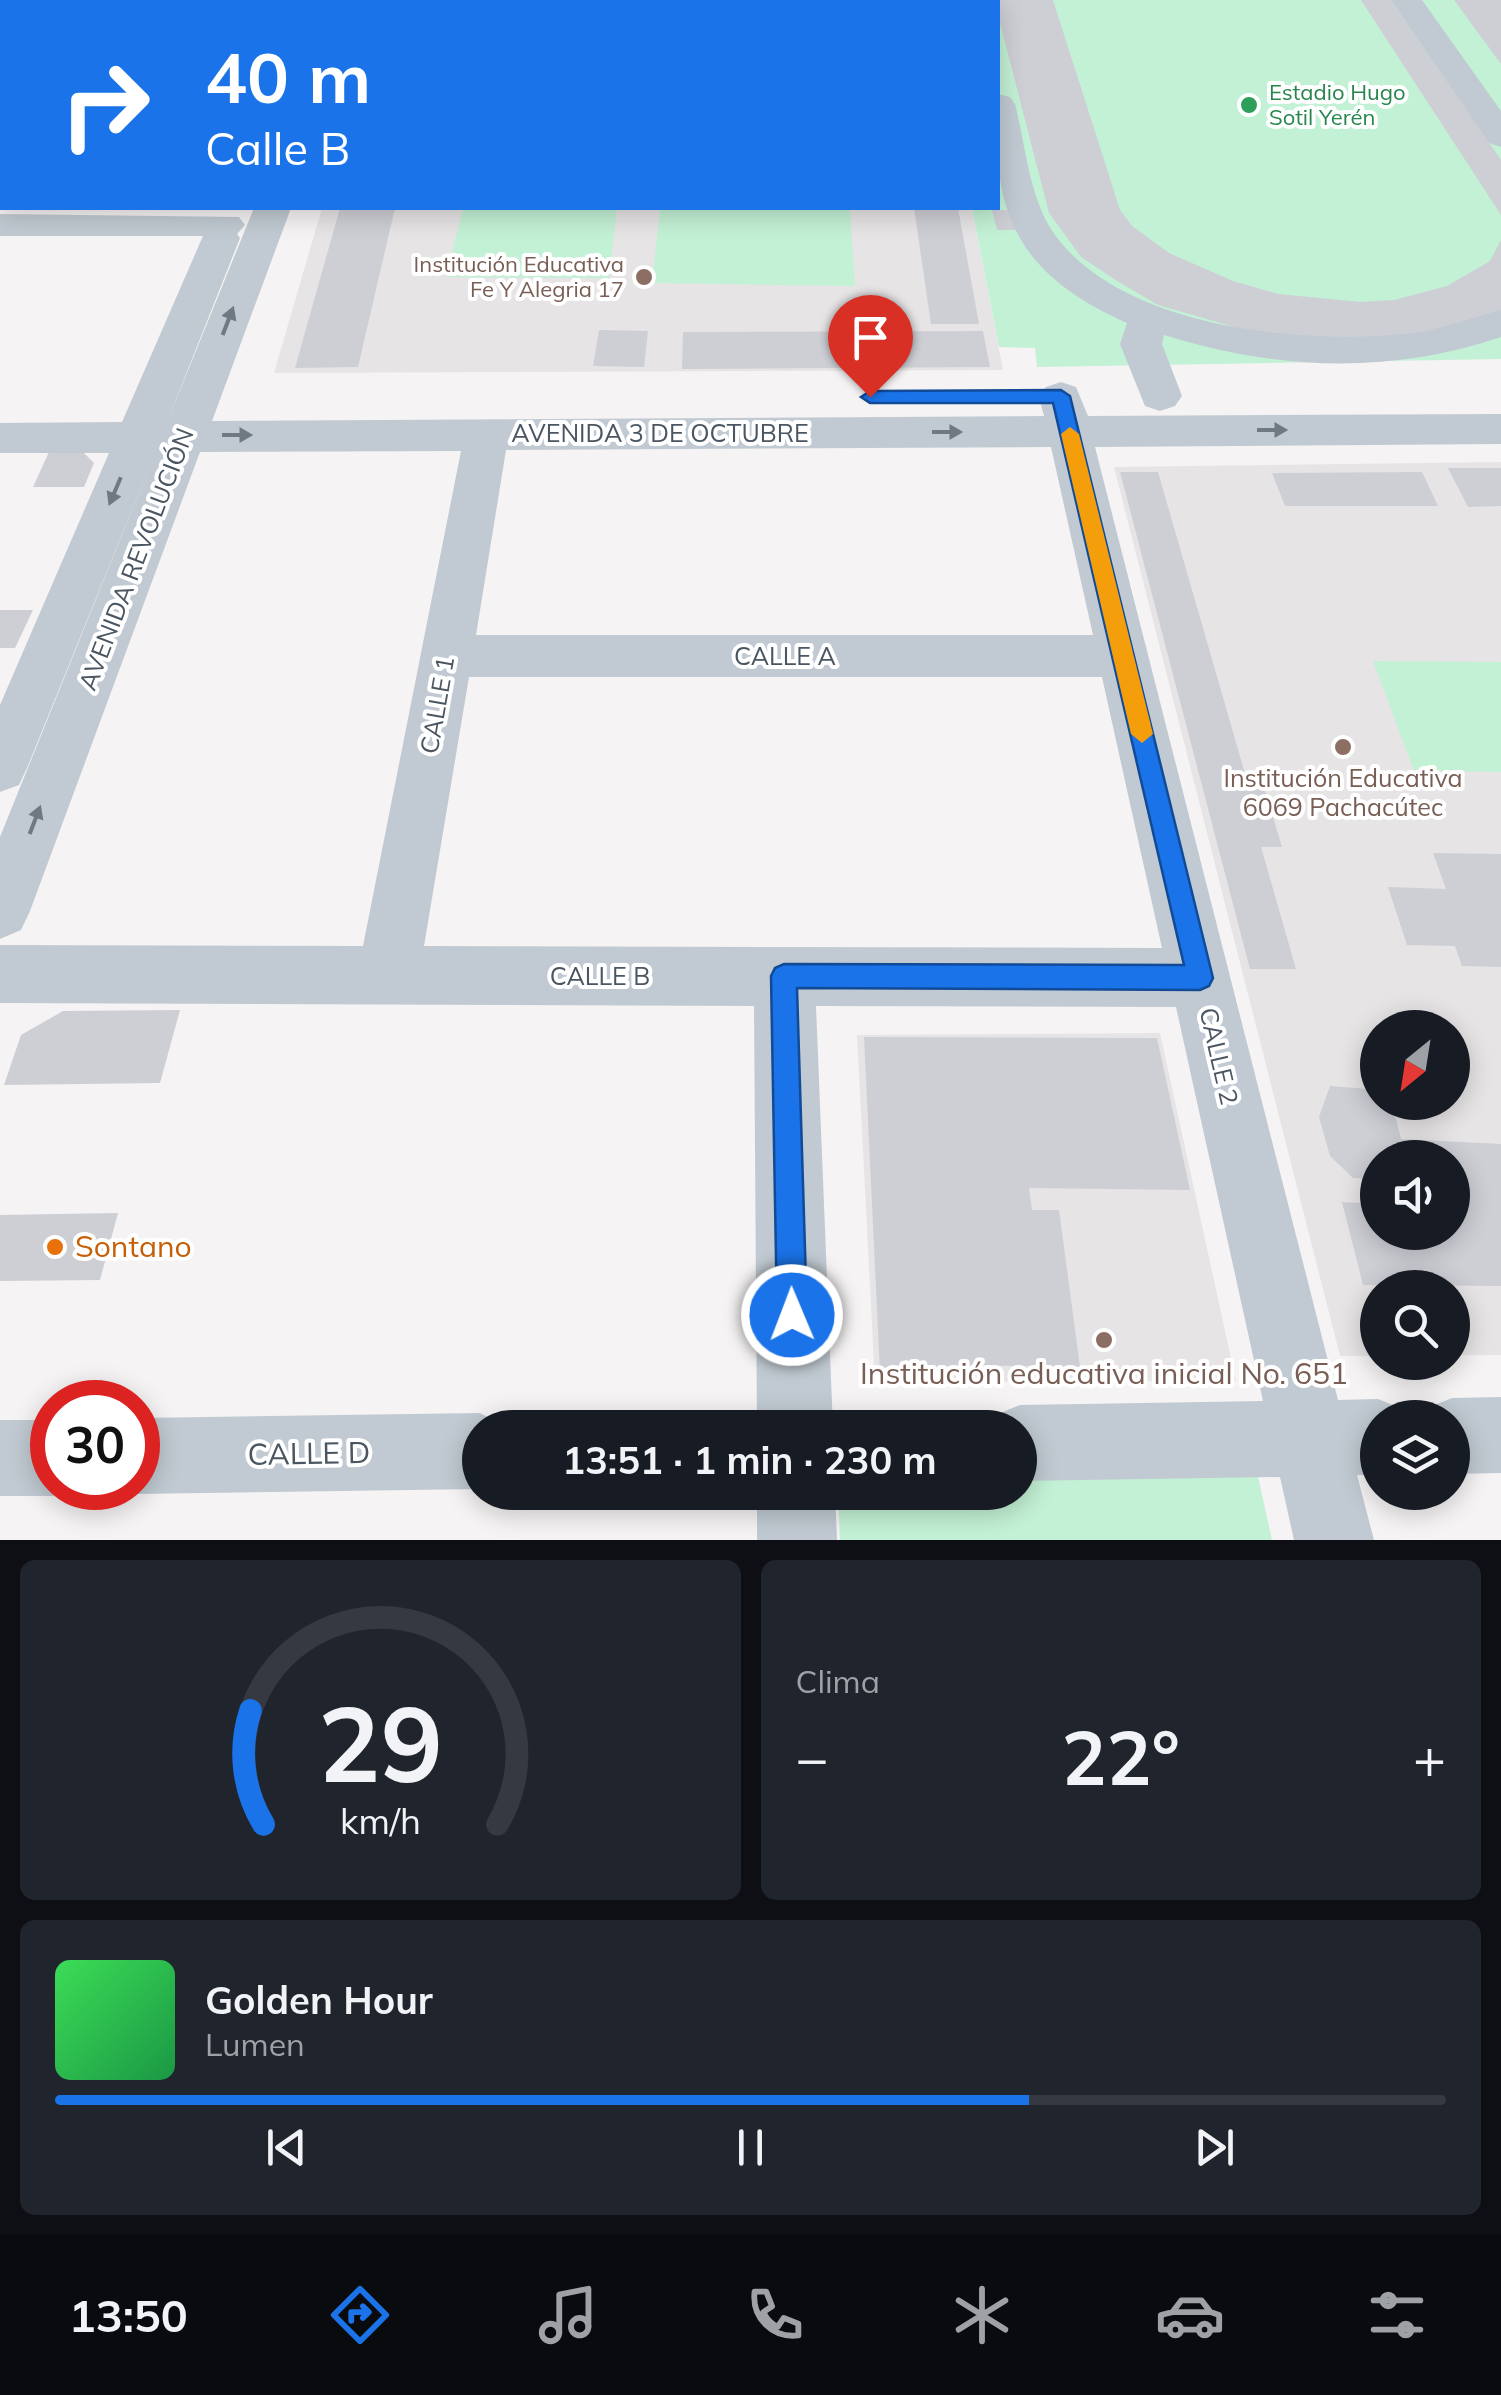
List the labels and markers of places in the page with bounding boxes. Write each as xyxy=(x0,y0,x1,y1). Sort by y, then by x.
place label: Estadio Hugo Sotil Yerén xyxy=(1269,78,1406,131)
marker: Estadio Hugo Sotil Yerén xyxy=(1238,94,1260,116)
place label: Institución Educativa Fe Y Alegria 17 xyxy=(414,250,624,303)
marker: Institución Educativa Fe Y Alegria 17 xyxy=(633,266,655,288)
pin xyxy=(828,295,913,398)
marker: Institución Educativa 6069 Pachacútec xyxy=(1332,736,1354,758)
place label: Institución Educativa 6069 Pachacútec xyxy=(1223,762,1463,822)
place label: Sontano xyxy=(75,1227,192,1265)
marker: Sontano xyxy=(44,1236,66,1258)
marker: Institución educativa inicial No. 651 xyxy=(1093,1329,1115,1351)
place label: Institución educativa inicial No. 651 xyxy=(860,1354,1348,1392)

